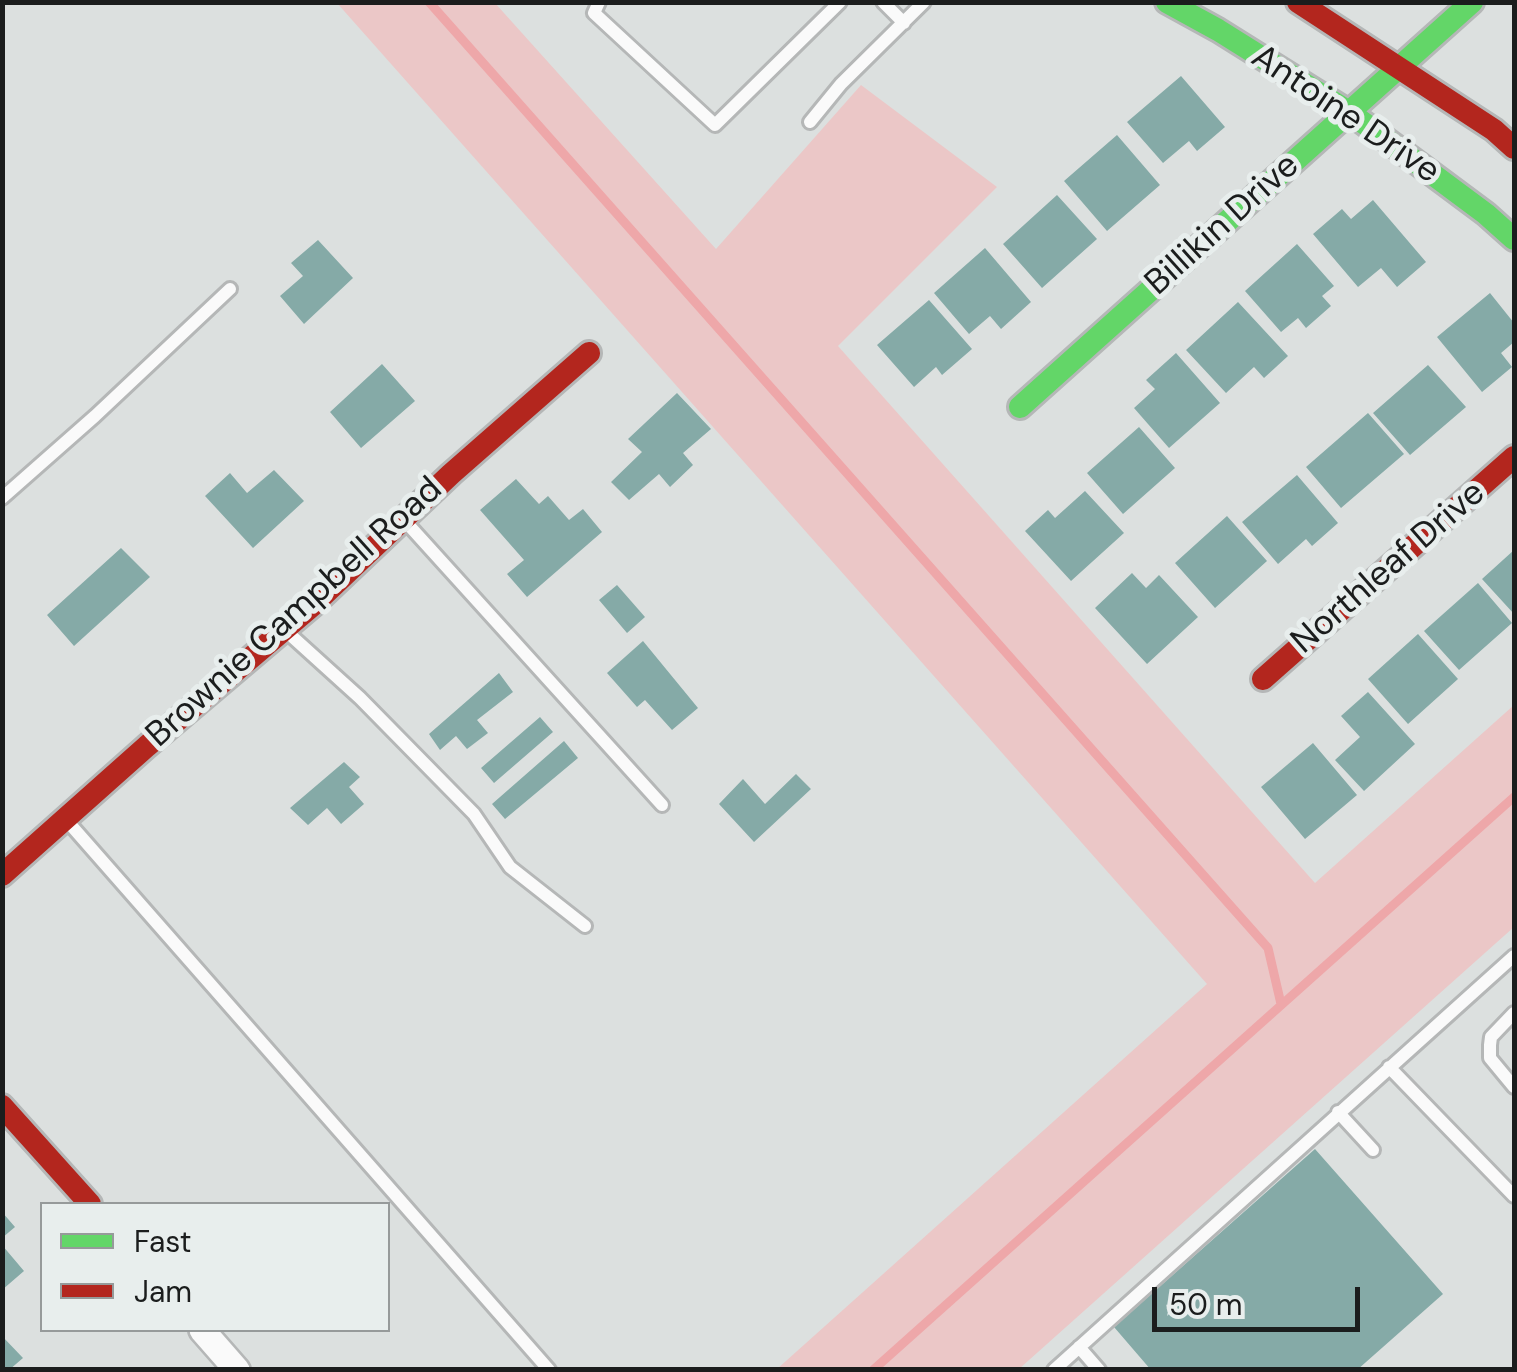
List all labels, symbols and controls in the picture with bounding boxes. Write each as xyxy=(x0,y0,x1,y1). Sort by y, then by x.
street label: Antoine Drive xyxy=(1243,37,1447,193)
street label: Billikin Drive xyxy=(1138,145,1308,305)
street label: Brownie Campbell Road xyxy=(139,469,451,757)
street label: Northleaf Drive xyxy=(1284,473,1494,663)
legend xyxy=(40,1202,390,1332)
text: Fast xyxy=(134,1222,192,1261)
scale bar xyxy=(1157,1267,1364,1329)
text: Jam xyxy=(134,1272,192,1311)
text: 50 m xyxy=(1169,1285,1243,1324)

